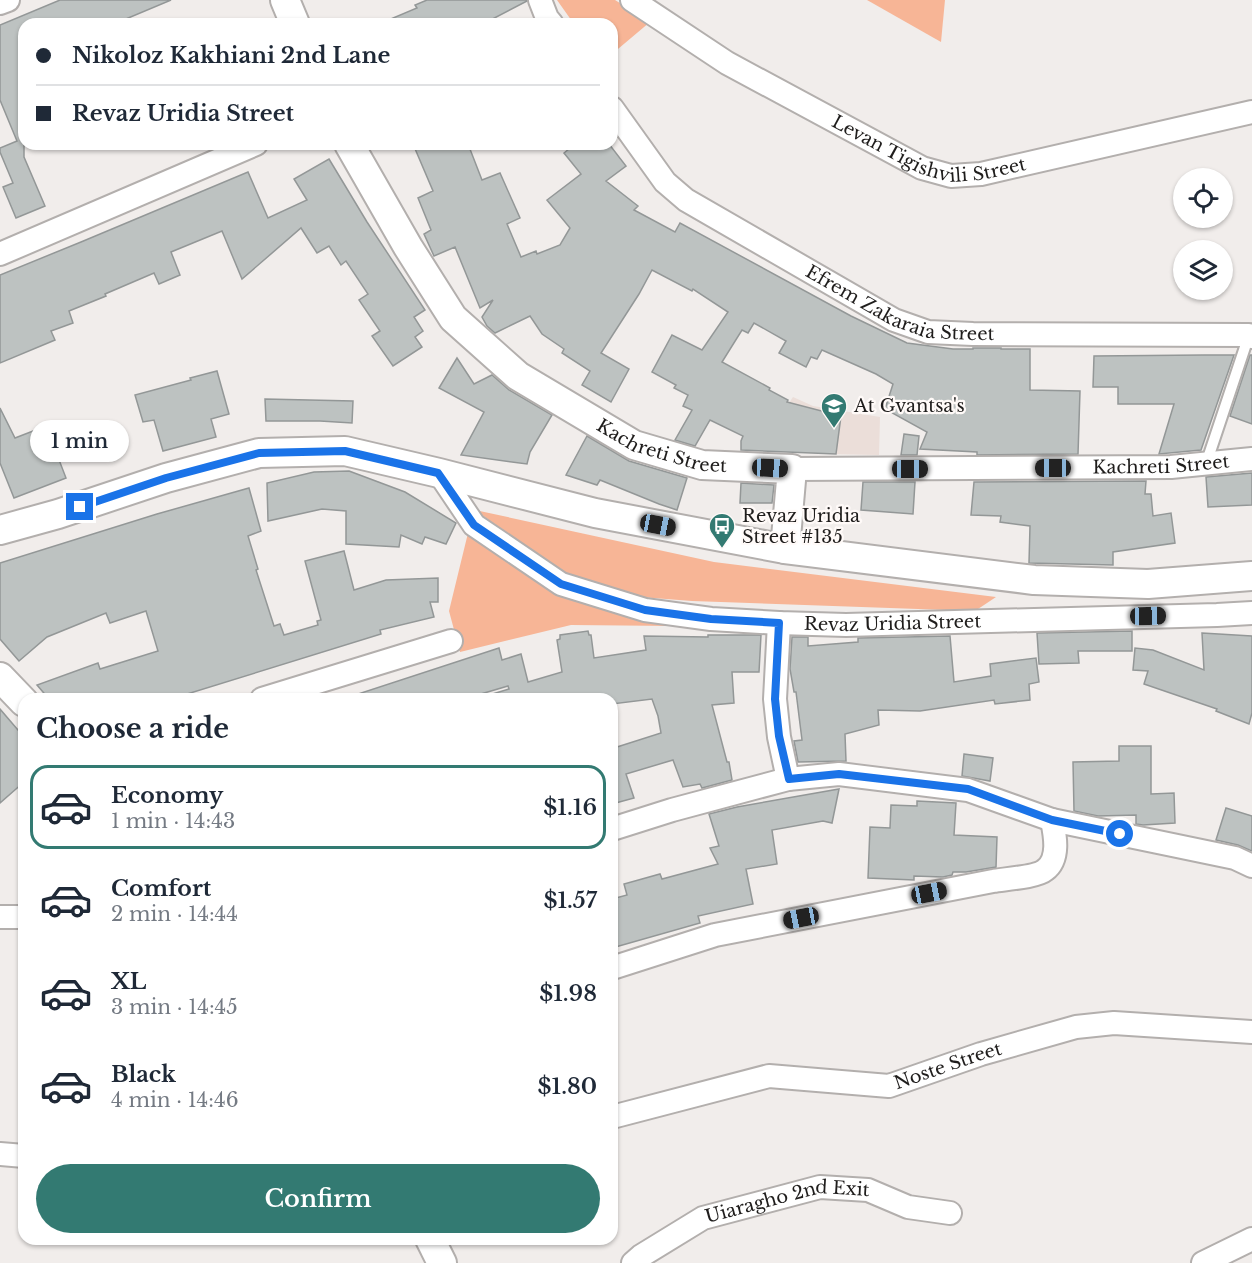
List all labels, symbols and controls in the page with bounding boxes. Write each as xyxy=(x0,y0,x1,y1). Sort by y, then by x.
text: Nikoloz Kakhiani 2nd Lane xyxy=(72,42,390,69)
text: Revaz Uridia Street xyxy=(72,100,294,127)
street label: Levan Tigishvili Street xyxy=(828,111,1028,187)
map controls xyxy=(1173,168,1233,300)
button: locate xyxy=(1173,168,1233,228)
button: layers xyxy=(1173,240,1233,300)
street label: Efrem Zakaraia Street xyxy=(802,260,995,345)
school or university icon: At Gvantsa's xyxy=(819,391,849,429)
place label: At Gvantsa's xyxy=(853,395,965,417)
street label: Kachreti Street xyxy=(593,414,727,477)
callout: 1 min xyxy=(31,420,130,462)
text: 1 min xyxy=(51,429,108,453)
street label: Kachreti Street xyxy=(1092,450,1231,478)
car xyxy=(752,458,788,478)
car xyxy=(1035,459,1071,477)
car xyxy=(892,460,928,478)
route end xyxy=(66,493,93,520)
place label: Revaz Uridia Street #135 xyxy=(742,505,860,548)
bus stop icon: Revaz Uridia Street #135 xyxy=(707,511,737,549)
car xyxy=(639,513,677,537)
car xyxy=(1130,607,1166,625)
street label: Revaz Uridia Street xyxy=(804,610,982,636)
text: Choose a ride xyxy=(36,712,229,745)
icon: car xyxy=(39,780,93,834)
text: Economy xyxy=(111,782,223,809)
text: $1.16 xyxy=(543,794,597,821)
text: 1 min · 14:43 xyxy=(111,809,235,833)
route start xyxy=(1106,820,1133,847)
icon: car xyxy=(39,873,93,927)
text: Comfort xyxy=(111,875,211,902)
car xyxy=(910,881,948,905)
text: $1.57 xyxy=(543,887,597,914)
text: 2 min · 14:44 xyxy=(111,902,238,926)
car xyxy=(782,906,820,930)
icon: car xyxy=(39,966,93,1020)
text: XL xyxy=(111,968,146,995)
text: $1.98 xyxy=(539,980,597,1007)
text: 3 min · 14:45 xyxy=(111,995,238,1019)
street label: Noste Street xyxy=(891,1038,1004,1094)
icon: car xyxy=(39,1059,93,1113)
text: Black xyxy=(111,1061,176,1088)
text: $1.80 xyxy=(537,1073,597,1100)
text: 4 min · 14:46 xyxy=(111,1088,239,1112)
button: Confirm xyxy=(36,1164,600,1233)
street label: Uiaragho 2nd Exit xyxy=(703,1176,870,1228)

